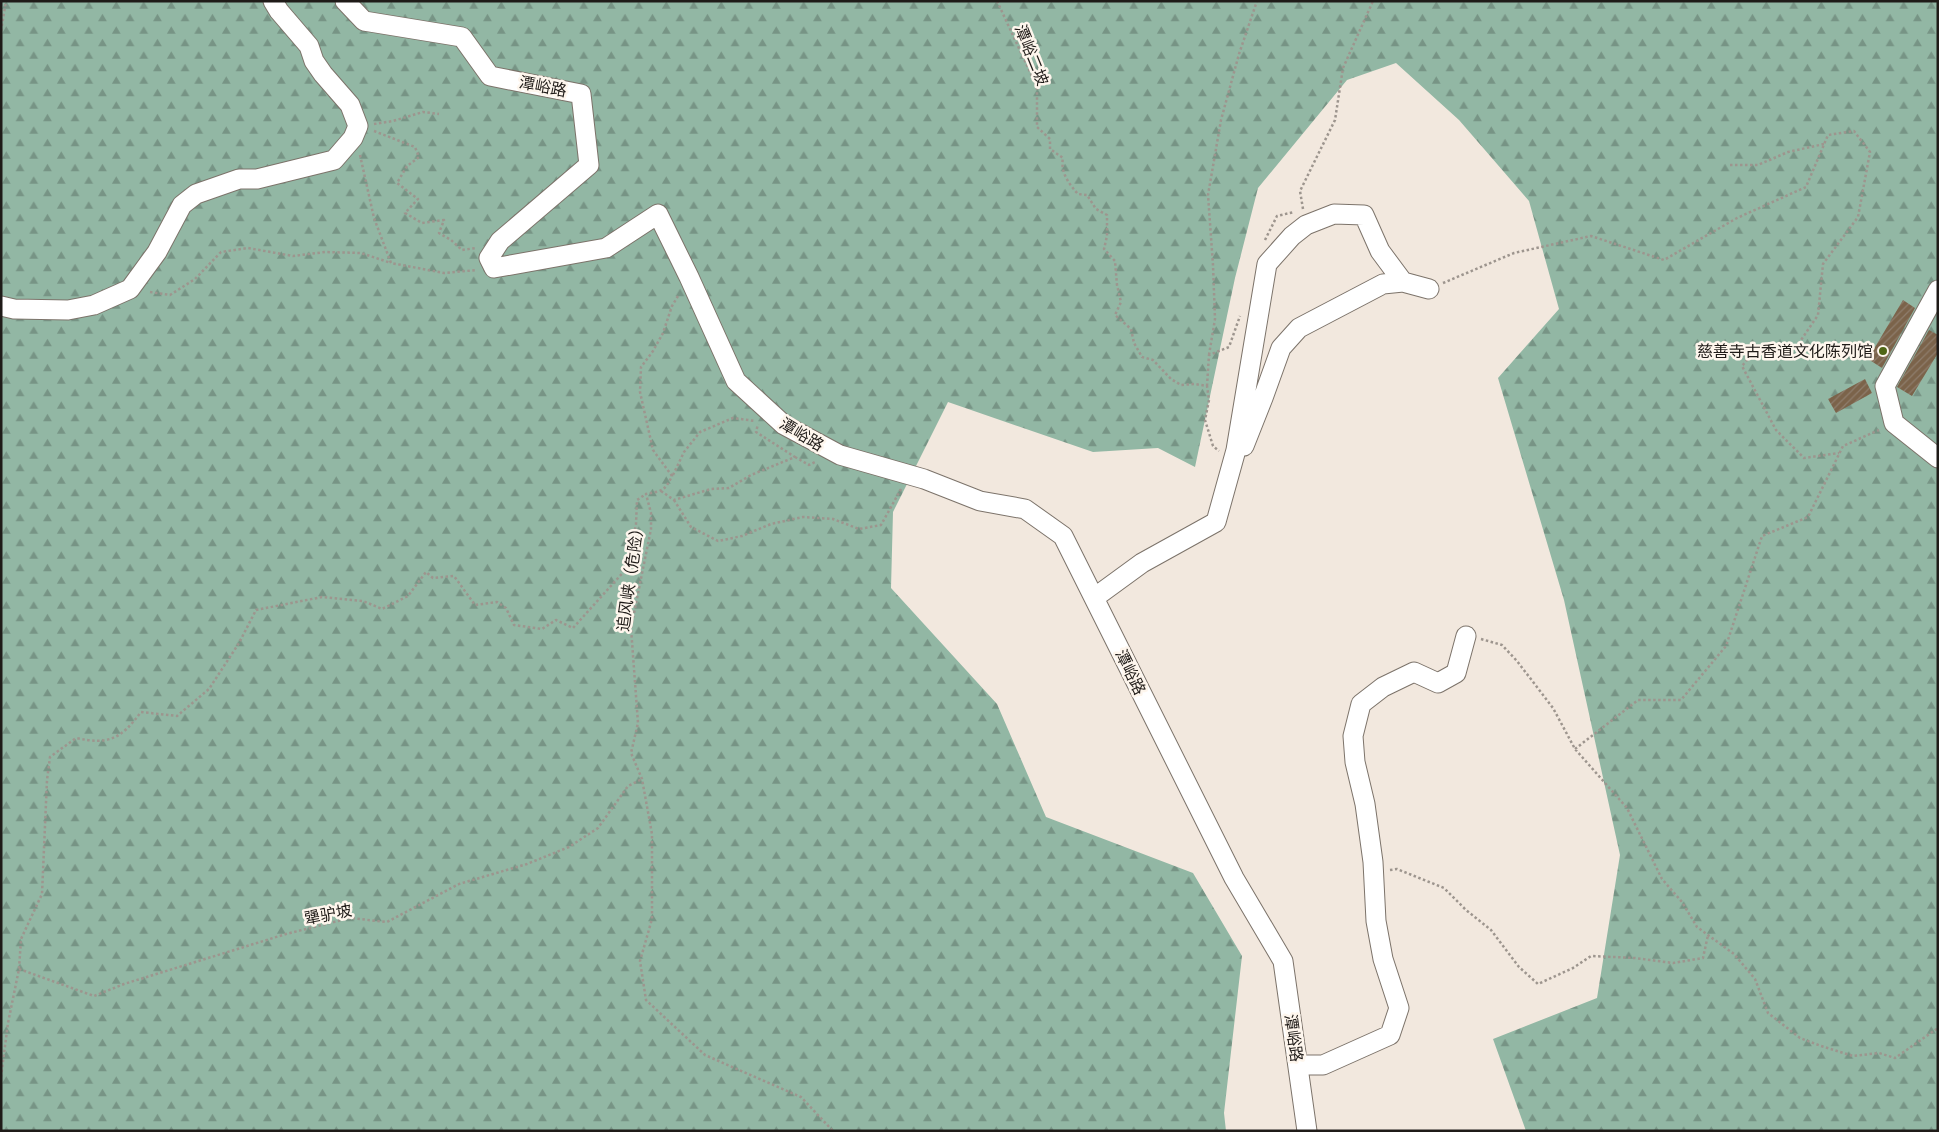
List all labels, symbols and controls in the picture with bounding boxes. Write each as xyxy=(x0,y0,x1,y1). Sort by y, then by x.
street label: 潭峪二坡 xyxy=(1012,22,1052,88)
street label: 潭峪路 xyxy=(518,73,568,99)
place label: 慈善寺古香道文化陈列馆 xyxy=(1697,342,1873,360)
marker: 慈善寺古香道文化陈列馆 xyxy=(1877,345,1889,357)
street label: 潭峪路 xyxy=(777,414,827,454)
street label: 追风峡（危险） xyxy=(613,519,647,633)
street label: 潭峪路 xyxy=(1112,646,1150,698)
street label: 犟驴坡 xyxy=(303,901,353,927)
street label: 潭峪路 xyxy=(1282,1013,1306,1063)

